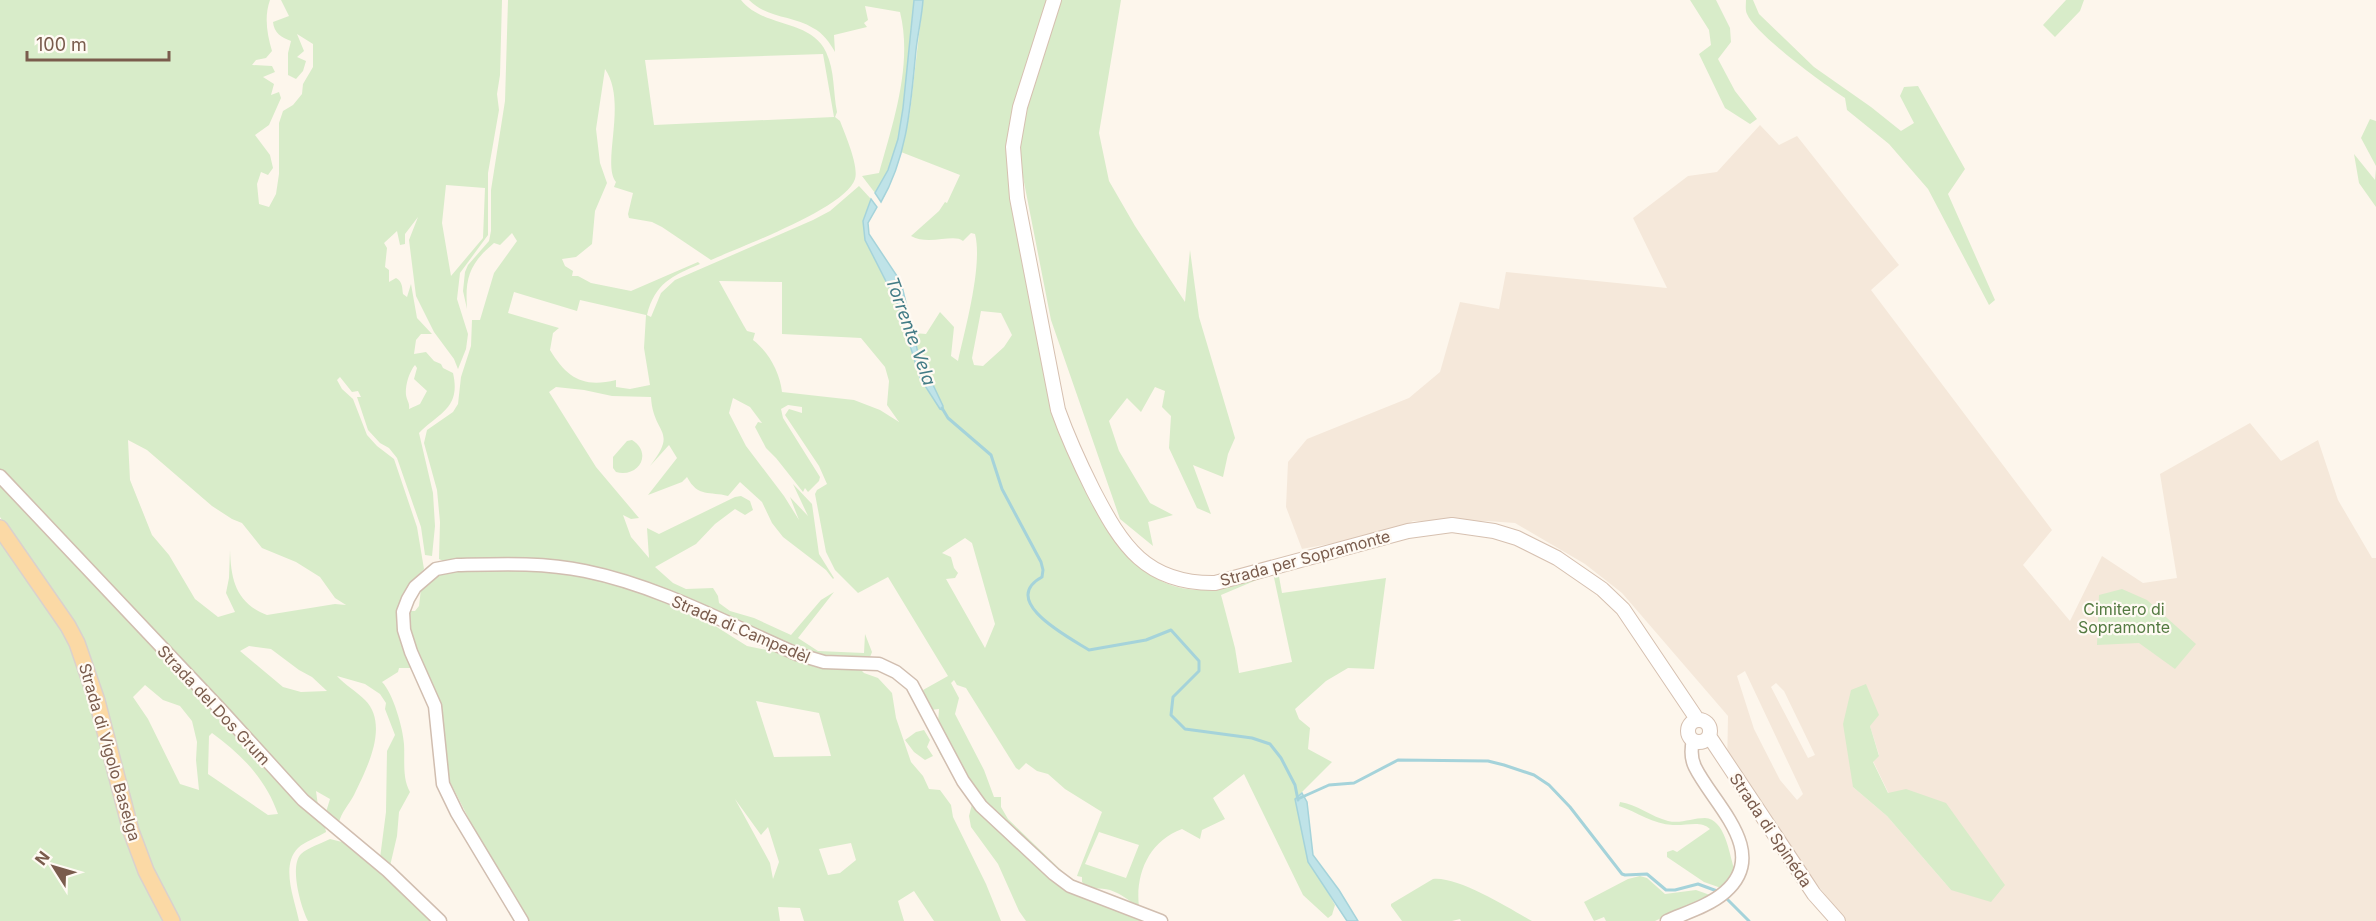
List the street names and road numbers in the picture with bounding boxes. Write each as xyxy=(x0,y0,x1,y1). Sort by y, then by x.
street label: Strada per Sopramonte xyxy=(1218,526,1392,590)
street label: Strada di Campedèl xyxy=(669,591,813,667)
street label: Strada del Dos Grum xyxy=(153,641,275,769)
street label: Strada di Vigolo Baselga xyxy=(75,661,145,843)
street label: Strada di Spinéda xyxy=(1725,769,1817,891)

